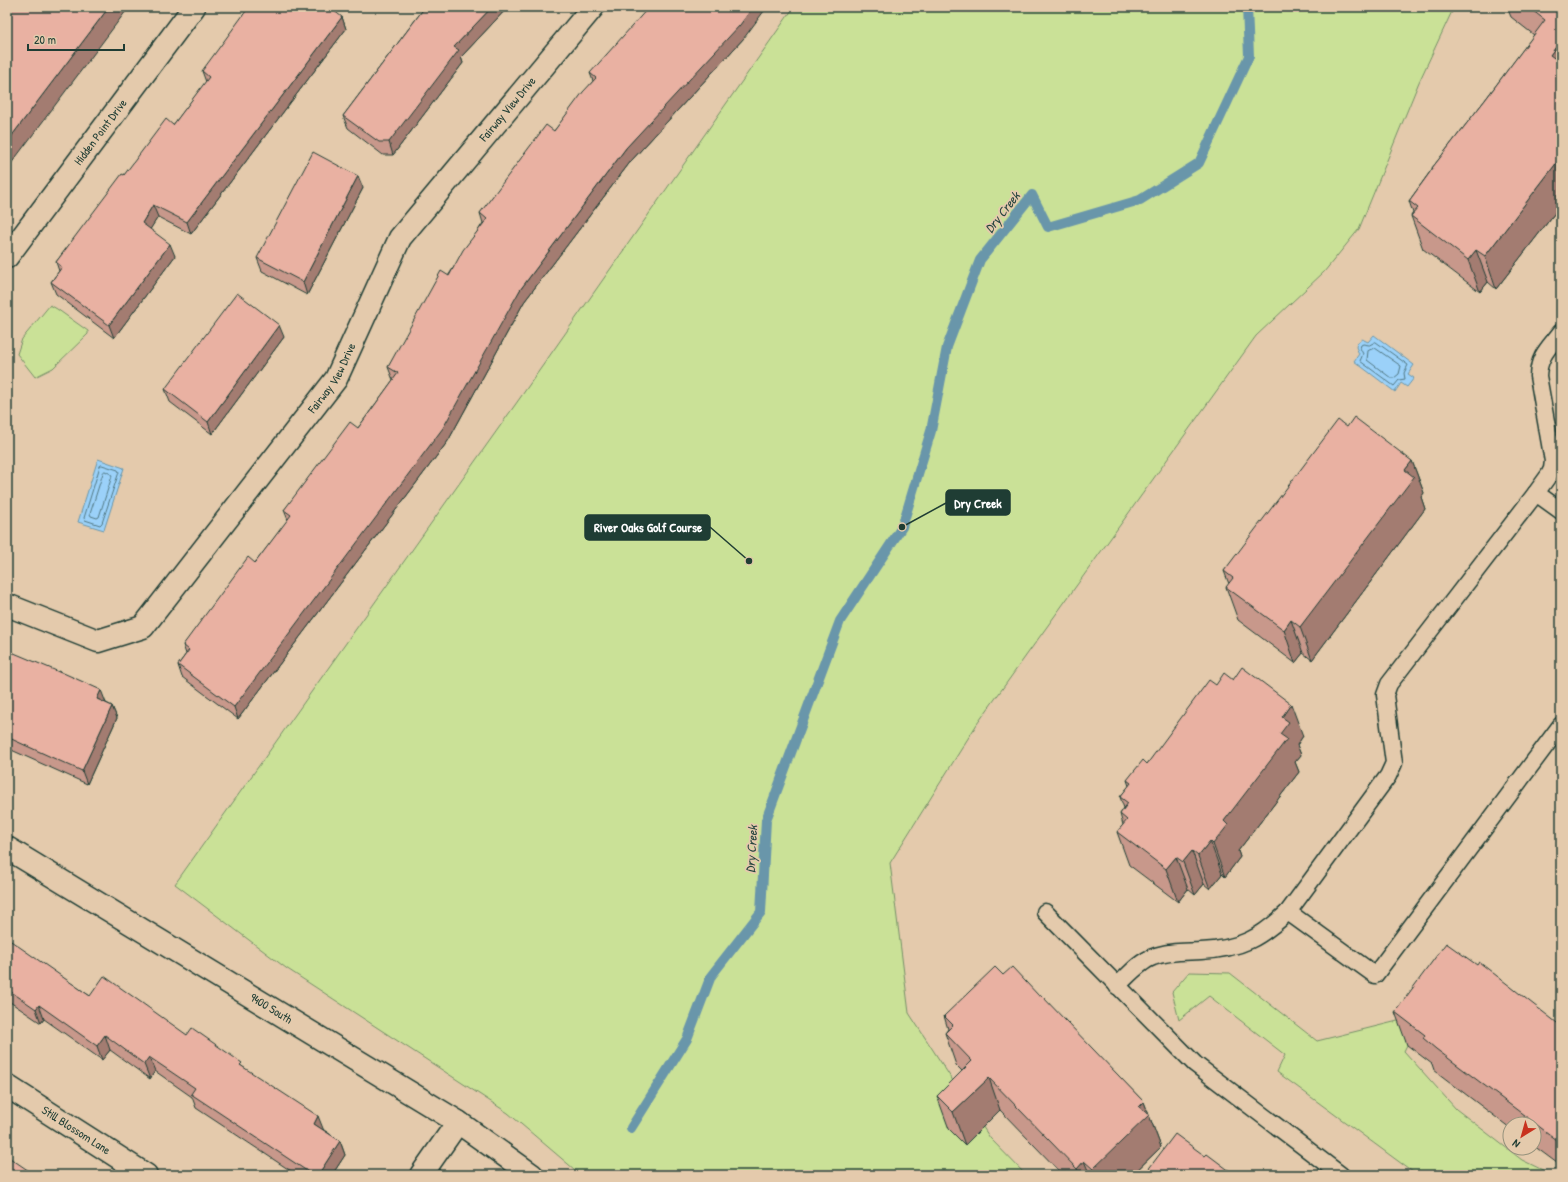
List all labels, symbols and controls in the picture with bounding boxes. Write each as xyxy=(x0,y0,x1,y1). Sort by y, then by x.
scale bar xyxy=(28,26,124,52)
text: 20 m xyxy=(34,31,56,48)
street label: Fairway View Drive xyxy=(475,73,540,146)
street label: Hidden Point Drive xyxy=(70,95,131,168)
water label: Dry Creek xyxy=(980,186,1025,236)
street label: Fairway View Drive xyxy=(303,340,359,417)
callout: Dry Creek xyxy=(946,490,1010,515)
text: Dry Creek xyxy=(954,494,1002,513)
callout: River Oaks Golf Course xyxy=(585,515,710,540)
text: River Oaks Golf Course xyxy=(594,518,703,536)
water label: Dry Creek xyxy=(741,823,761,873)
street label: 9400 South xyxy=(247,989,296,1027)
street label: Still Blossom Lane xyxy=(39,1101,114,1158)
north arrow xyxy=(1502,1116,1542,1156)
text: N xyxy=(1509,1137,1523,1151)

